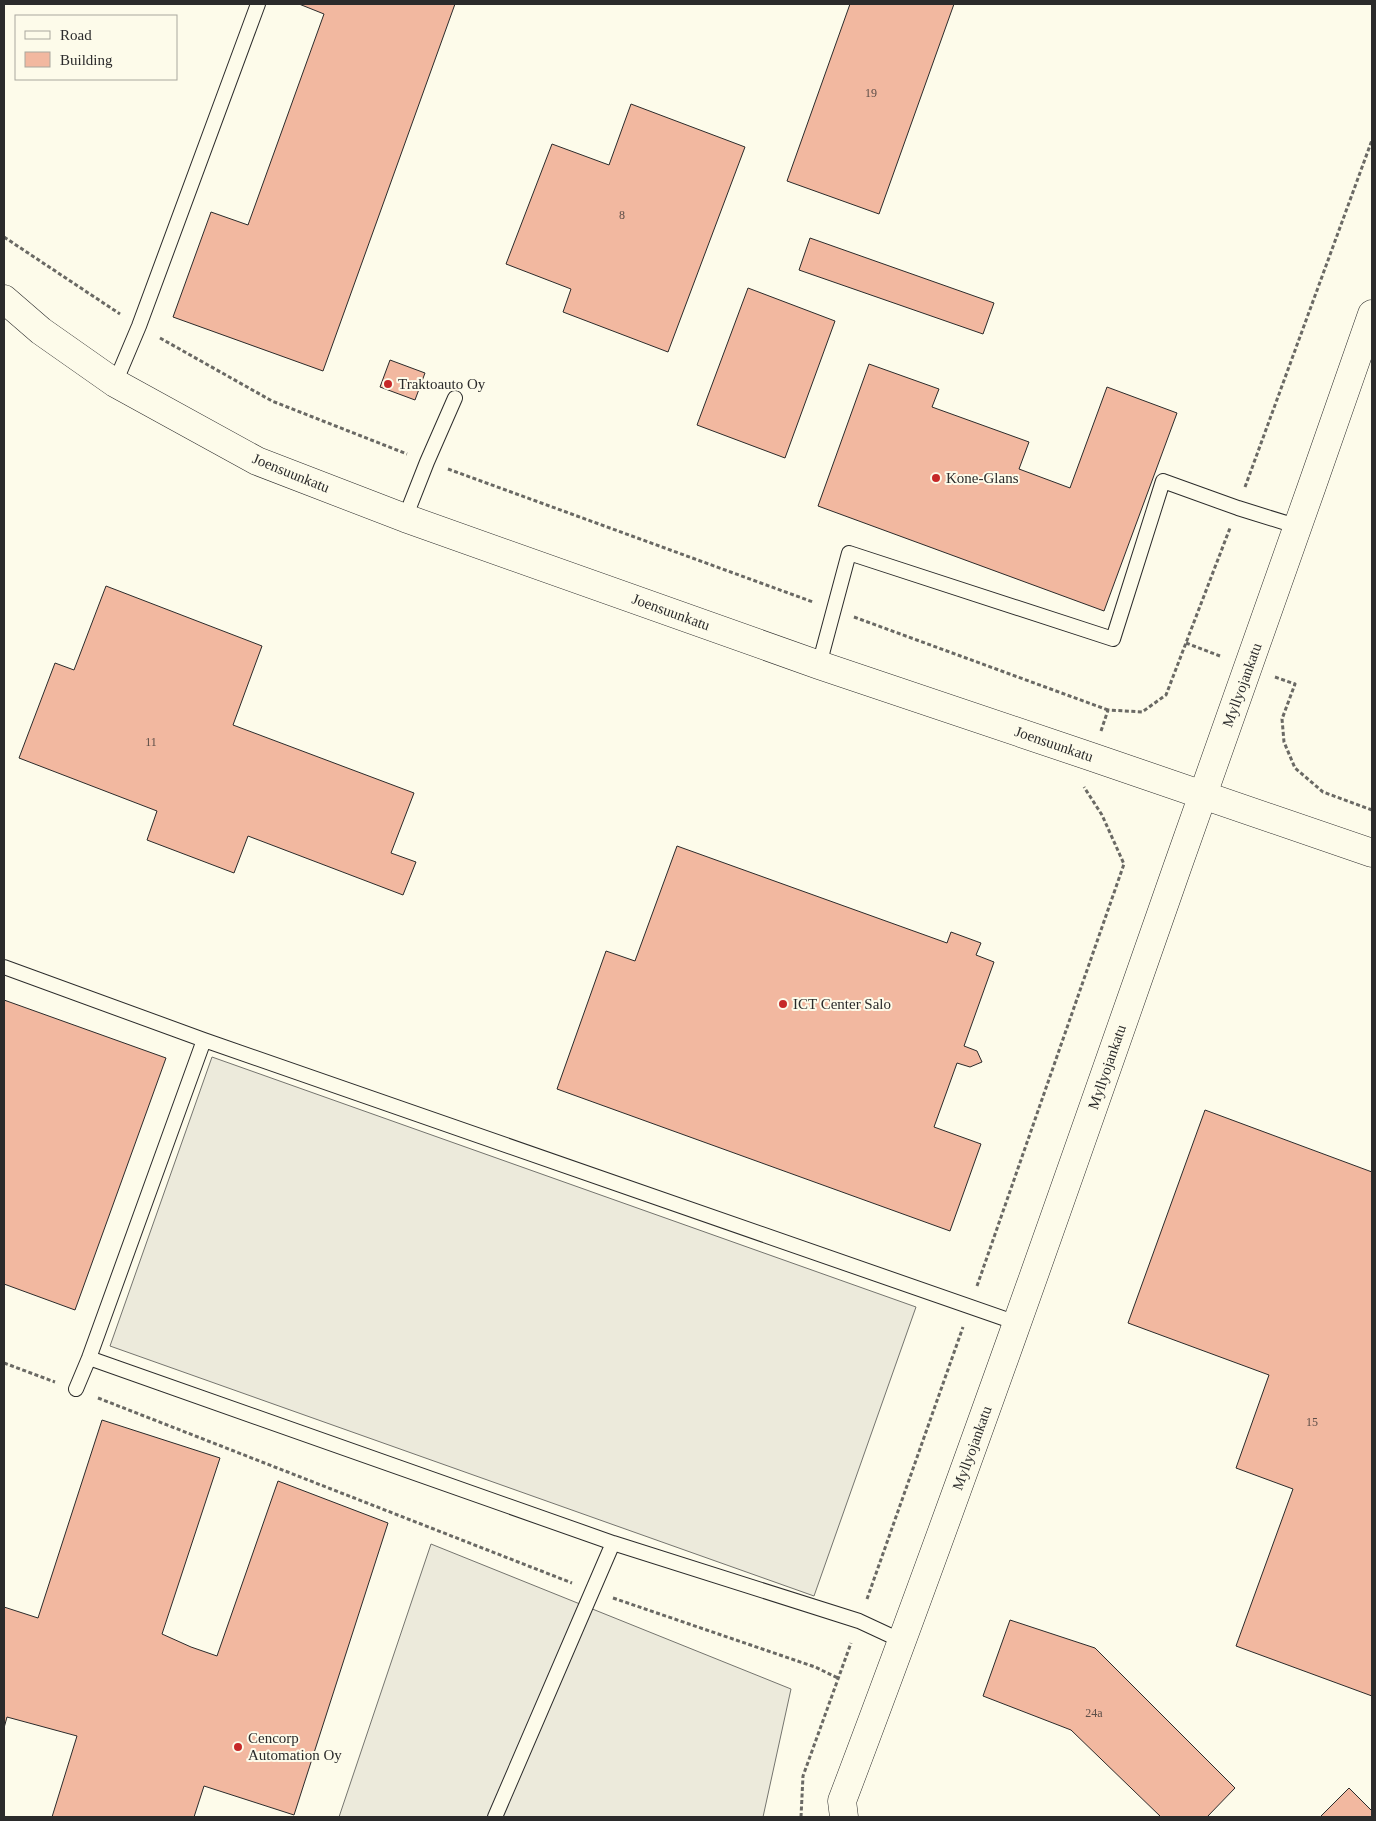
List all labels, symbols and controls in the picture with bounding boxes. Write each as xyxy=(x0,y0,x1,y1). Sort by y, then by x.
legend xyxy=(15,15,178,80)
text: Road xyxy=(60,27,92,43)
text: Building xyxy=(60,52,113,68)
house number: 19 xyxy=(865,86,877,100)
house number: 8 xyxy=(619,208,625,222)
place label: Traktoauto Oy xyxy=(398,376,486,392)
marker: Traktoauto Oy xyxy=(382,378,394,390)
street label: Joensuunkatu xyxy=(250,450,332,496)
place label: Kone-Glans xyxy=(946,470,1019,486)
marker: Kone-Glans xyxy=(930,472,942,484)
street label: Joensuunkatu xyxy=(630,591,713,634)
street label: Myllyojankatu xyxy=(1219,640,1265,729)
street label: Joensuunkatu xyxy=(1013,723,1096,765)
house number: 11 xyxy=(145,735,157,749)
place label: ICT Center Salo xyxy=(793,996,891,1012)
marker: ICT Center Salo xyxy=(777,998,789,1010)
street label: Myllyojankatu xyxy=(1085,1022,1129,1111)
street label: Myllyojankatu xyxy=(949,1403,995,1492)
house number: 15 xyxy=(1306,1415,1318,1429)
house number: 24a xyxy=(1085,1706,1103,1720)
place label: Cencorp Automation Oy xyxy=(248,1730,342,1763)
marker: Cencorp Automation Oy xyxy=(232,1741,244,1753)

